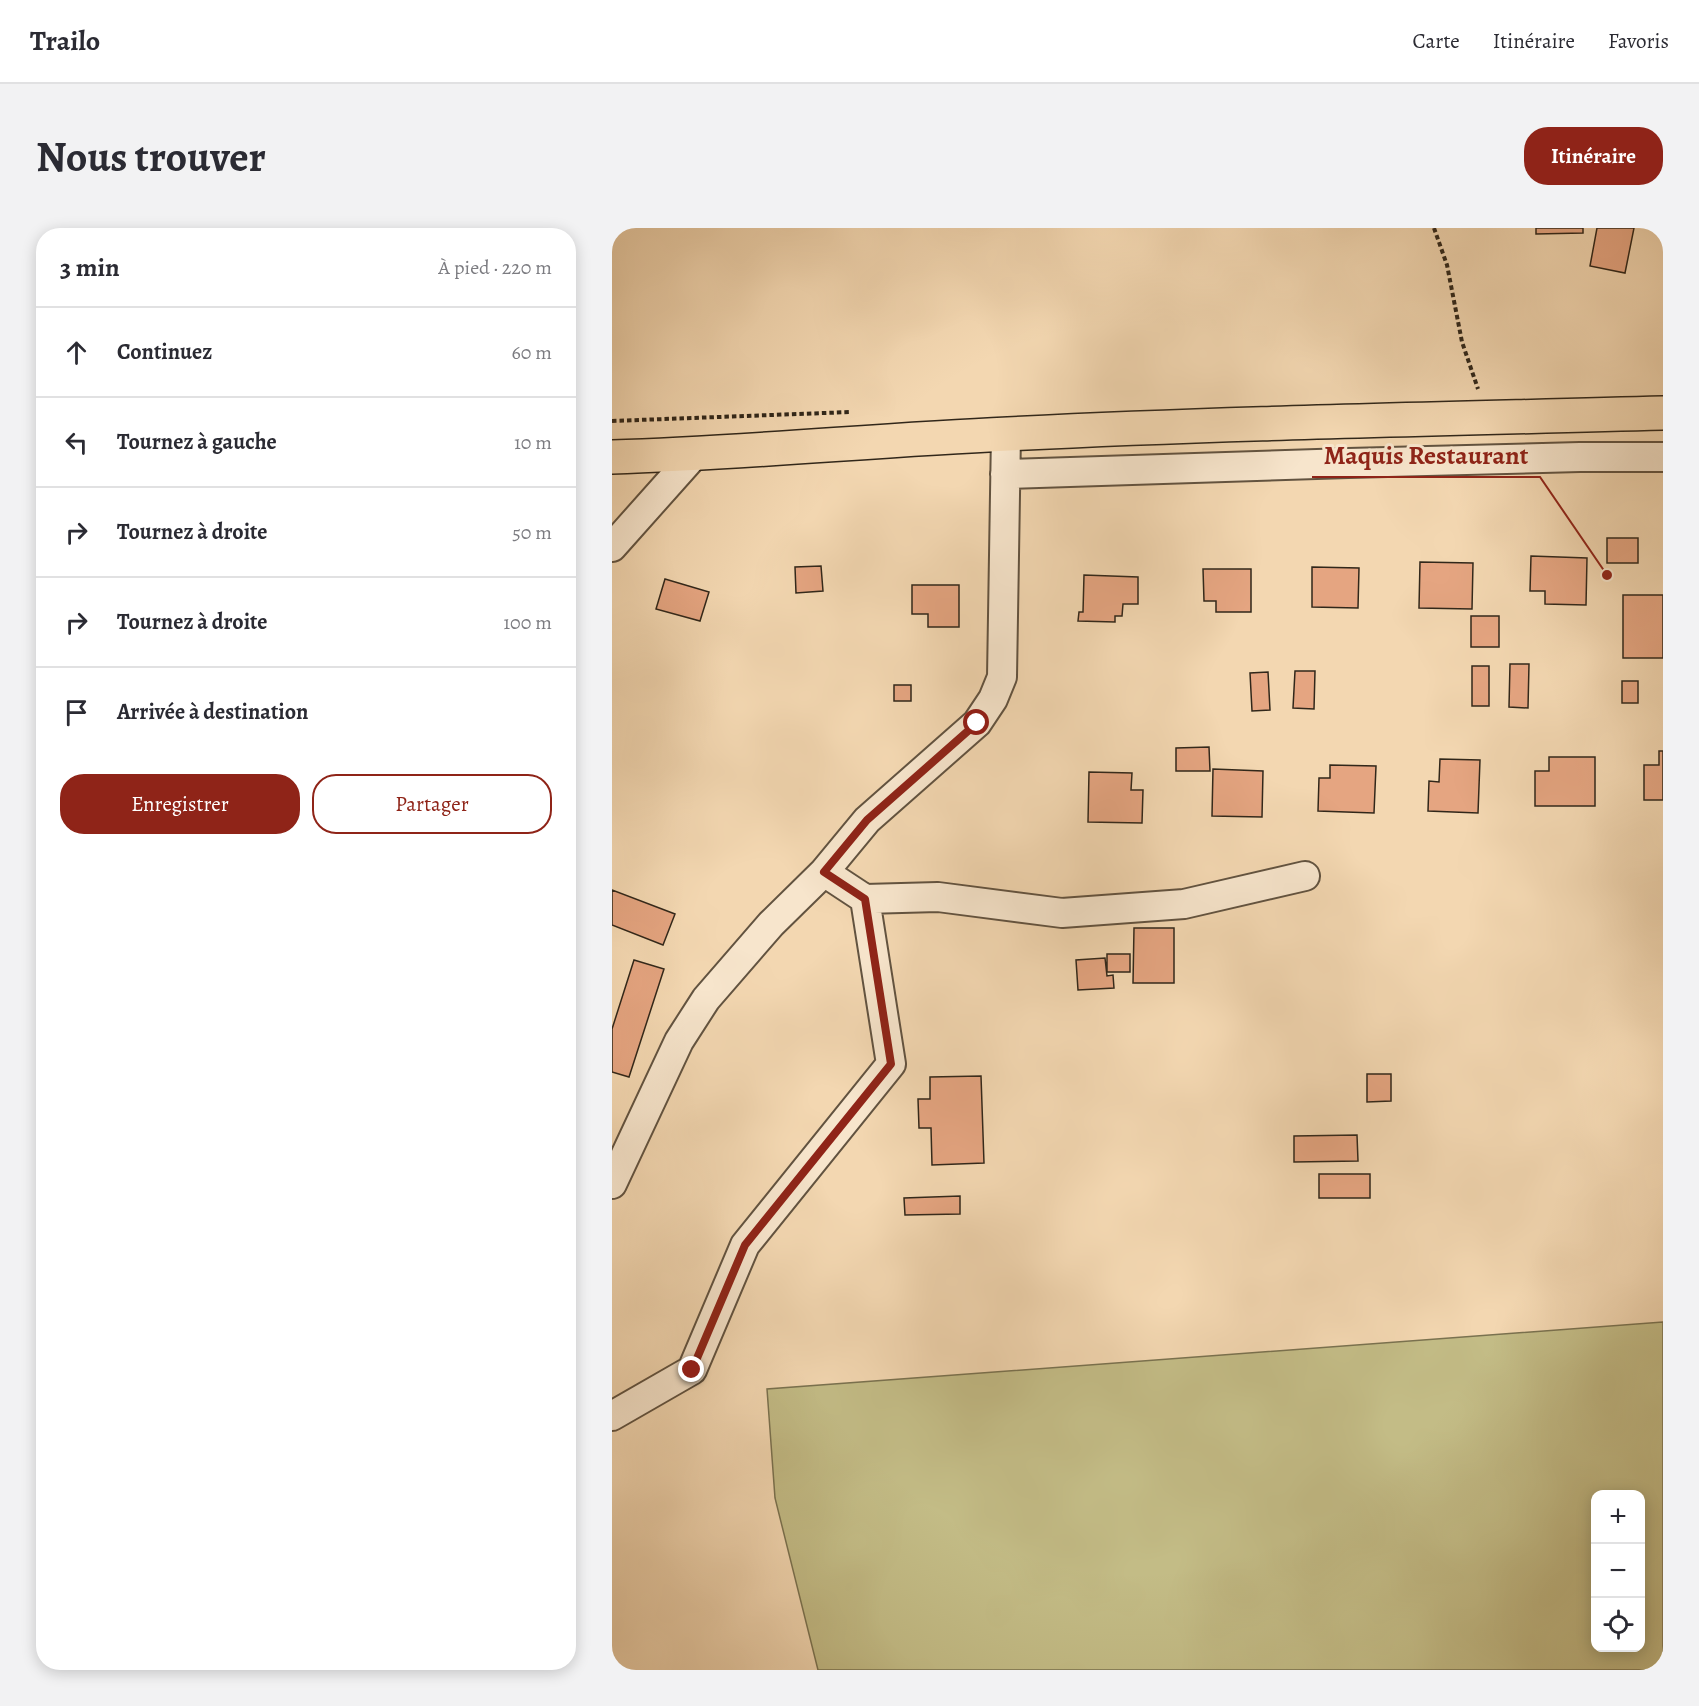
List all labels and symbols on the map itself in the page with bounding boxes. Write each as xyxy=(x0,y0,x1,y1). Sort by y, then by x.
callout: Maquis Restaurant xyxy=(1312,433,1540,477)
text: Maquis Restaurant xyxy=(1324,438,1529,473)
route start xyxy=(963,709,989,735)
route end xyxy=(678,1356,704,1382)

